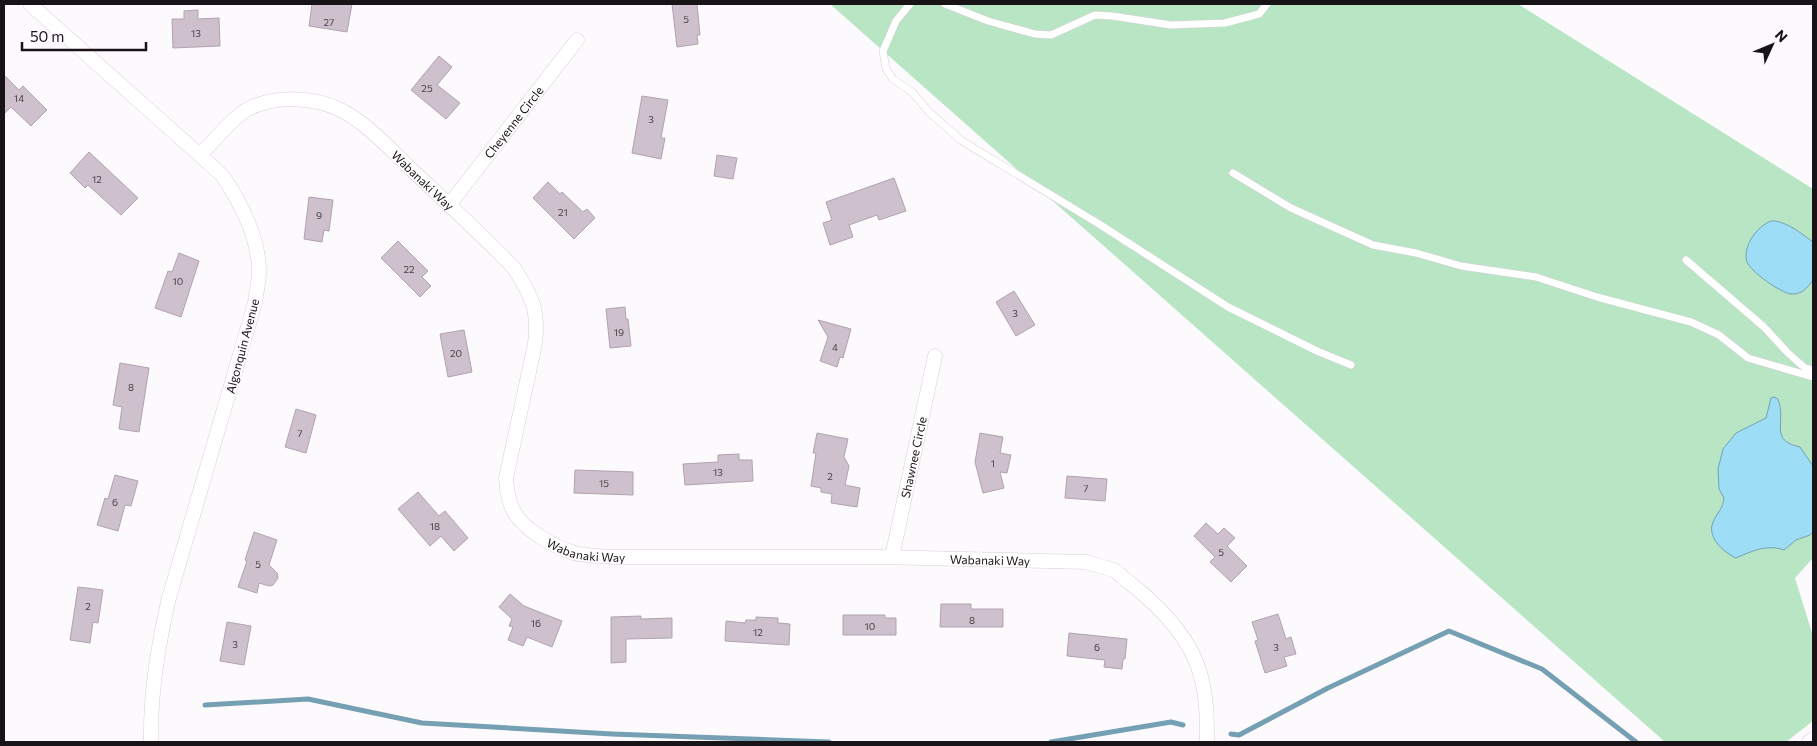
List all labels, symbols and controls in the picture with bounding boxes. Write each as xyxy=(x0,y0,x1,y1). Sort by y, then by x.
house number: 5 xyxy=(683,13,689,25)
house number: 27 xyxy=(324,16,334,28)
scale bar xyxy=(22,20,146,52)
north arrow xyxy=(1747,20,1797,70)
text: N xyxy=(1772,26,1791,45)
text: 50 m xyxy=(30,27,64,45)
house number: 13 xyxy=(191,27,201,39)
house number: 25 xyxy=(421,82,433,94)
street label: Cheyenne Circle xyxy=(481,83,546,161)
house number: 14 xyxy=(14,92,24,104)
house number: 3 xyxy=(648,113,654,125)
street label: Wabanaki Way xyxy=(389,147,457,213)
house number: 12 xyxy=(92,173,102,185)
house number: 21 xyxy=(558,206,568,218)
house number: 9 xyxy=(316,209,322,221)
house number: 22 xyxy=(403,263,415,275)
house number: 10 xyxy=(173,275,183,287)
street label: Algonquin Avenue xyxy=(223,297,261,395)
house number: 3 xyxy=(1012,307,1018,319)
house number: 19 xyxy=(614,326,624,338)
house number: 4 xyxy=(832,341,838,353)
house number: 20 xyxy=(450,347,462,359)
house number: 8 xyxy=(128,381,134,393)
street label: Shawnee Circle xyxy=(898,415,929,499)
house number: 7 xyxy=(297,427,303,439)
house number: 1 xyxy=(991,457,995,469)
house number: 13 xyxy=(713,466,723,478)
house number: 2 xyxy=(827,470,833,482)
house number: 15 xyxy=(599,477,609,489)
house number: 7 xyxy=(1083,482,1089,494)
house number: 6 xyxy=(112,496,118,508)
house number: 18 xyxy=(430,520,440,532)
street label: Wabanaki Way xyxy=(545,535,625,564)
house number: 5 xyxy=(1218,546,1224,558)
street label: Wabanaki Way xyxy=(950,552,1030,568)
house number: 5 xyxy=(255,558,261,570)
house number: 2 xyxy=(85,600,91,612)
house number: 8 xyxy=(969,614,975,626)
house number: 16 xyxy=(531,617,541,629)
house number: 10 xyxy=(865,620,875,632)
house number: 12 xyxy=(753,626,763,638)
house number: 3 xyxy=(232,638,238,650)
house number: 6 xyxy=(1094,641,1100,653)
house number: 3 xyxy=(1273,641,1279,653)

